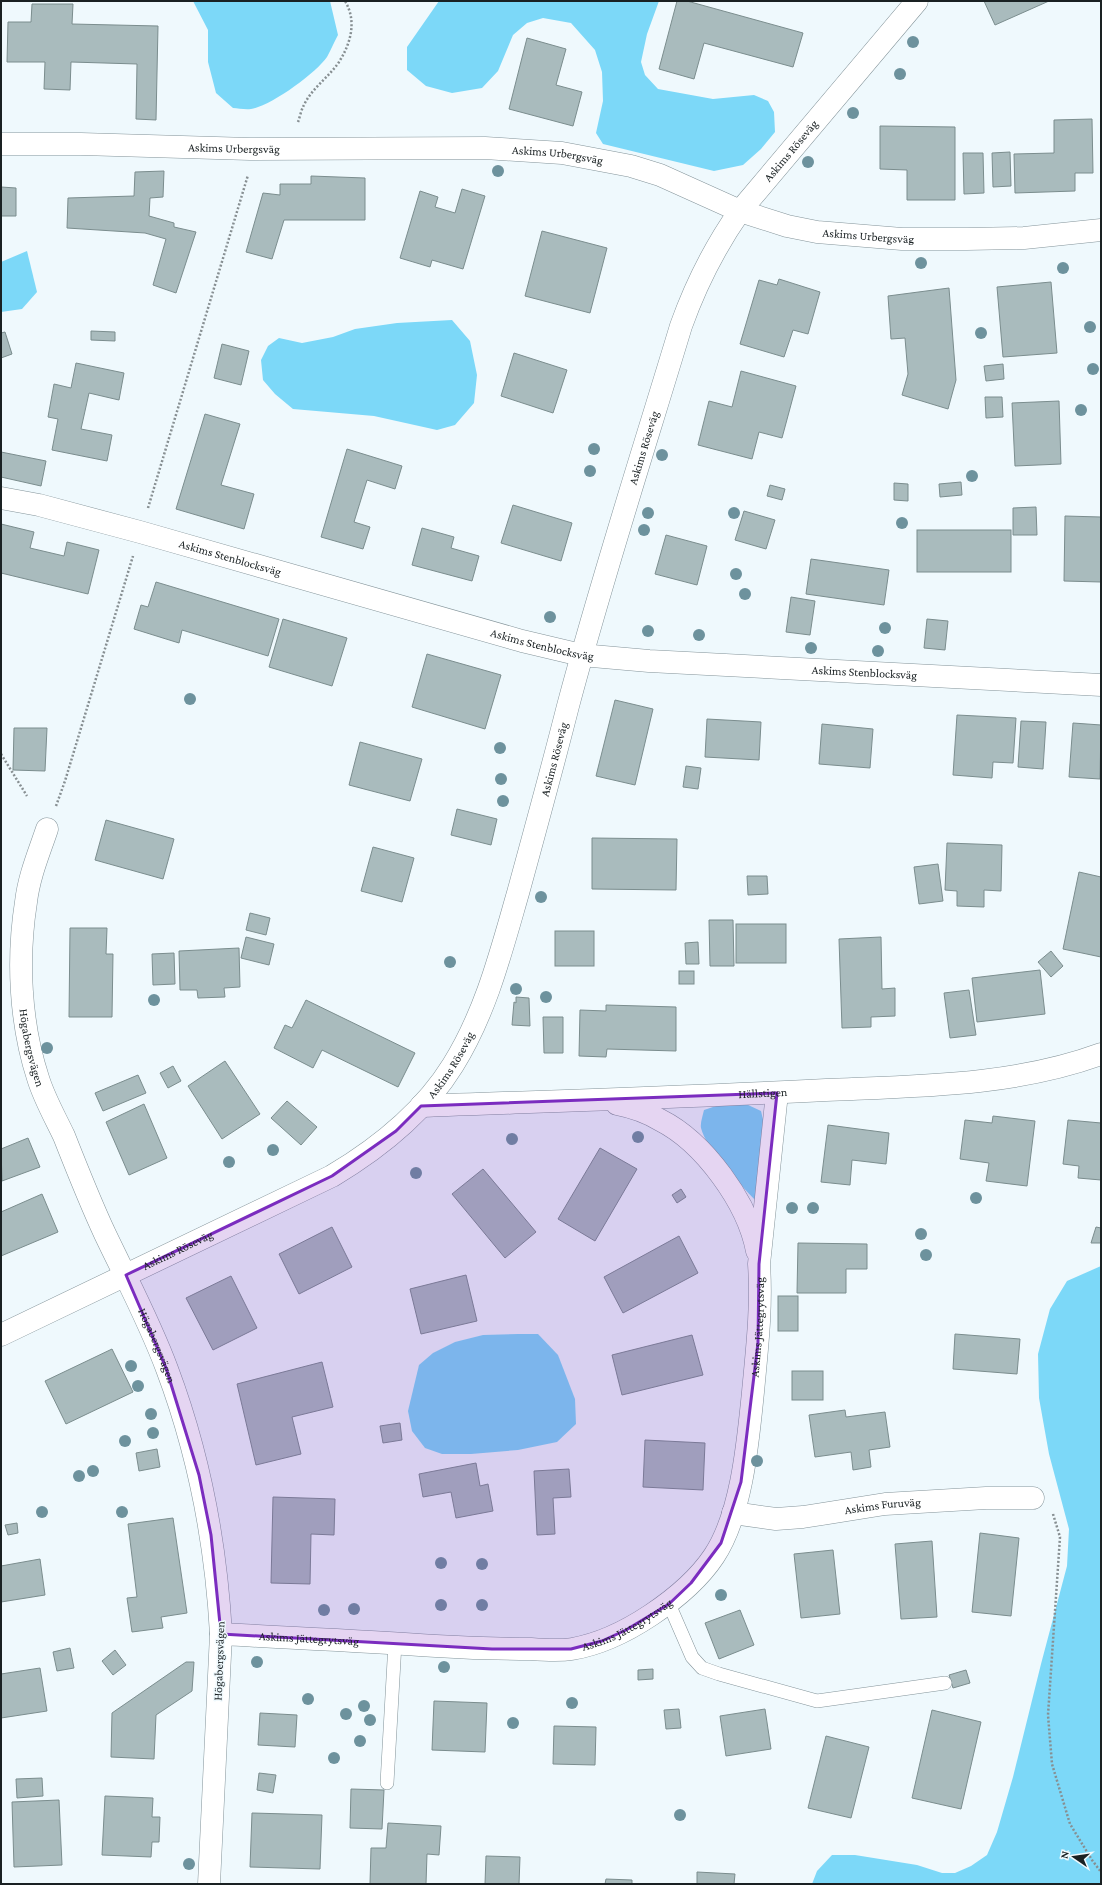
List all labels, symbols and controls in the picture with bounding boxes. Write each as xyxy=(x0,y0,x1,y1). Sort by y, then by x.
street label: Askims Röseväg xyxy=(761,117,821,184)
street label: Askims Urbergsväg xyxy=(188,140,280,156)
street label: Askims Urbergsväg xyxy=(512,143,604,168)
street label: Askims Urbergsväg xyxy=(822,225,914,246)
street label: Askims Röseväg xyxy=(626,409,662,486)
street label: Askims Stenblocksväg xyxy=(177,537,283,579)
street label: Askims Stenblocksväg xyxy=(489,625,595,663)
street label: Askims Stenblocksväg xyxy=(811,663,918,682)
street label: Askims Röseväg xyxy=(538,721,571,798)
street label: Högabergsvägen xyxy=(16,1008,48,1089)
street label: Askims Röseväg xyxy=(425,1029,477,1101)
street label: Hällstigen xyxy=(738,1085,788,1101)
street label: Askims Röseväg xyxy=(140,1227,215,1273)
street label: Askims Jättegrytsväg xyxy=(747,1277,767,1378)
street label: Högabergsvägen xyxy=(135,1306,179,1385)
street label: Askims Furuväg xyxy=(844,1495,921,1517)
street label: Askims Jättegrytsväg xyxy=(580,1595,675,1654)
street label: Högabergsvägen xyxy=(211,1620,227,1701)
street label: Askims Jättegrytsväg xyxy=(259,1629,359,1648)
north arrow xyxy=(1054,1837,1094,1877)
text: N xyxy=(1058,1849,1071,1860)

